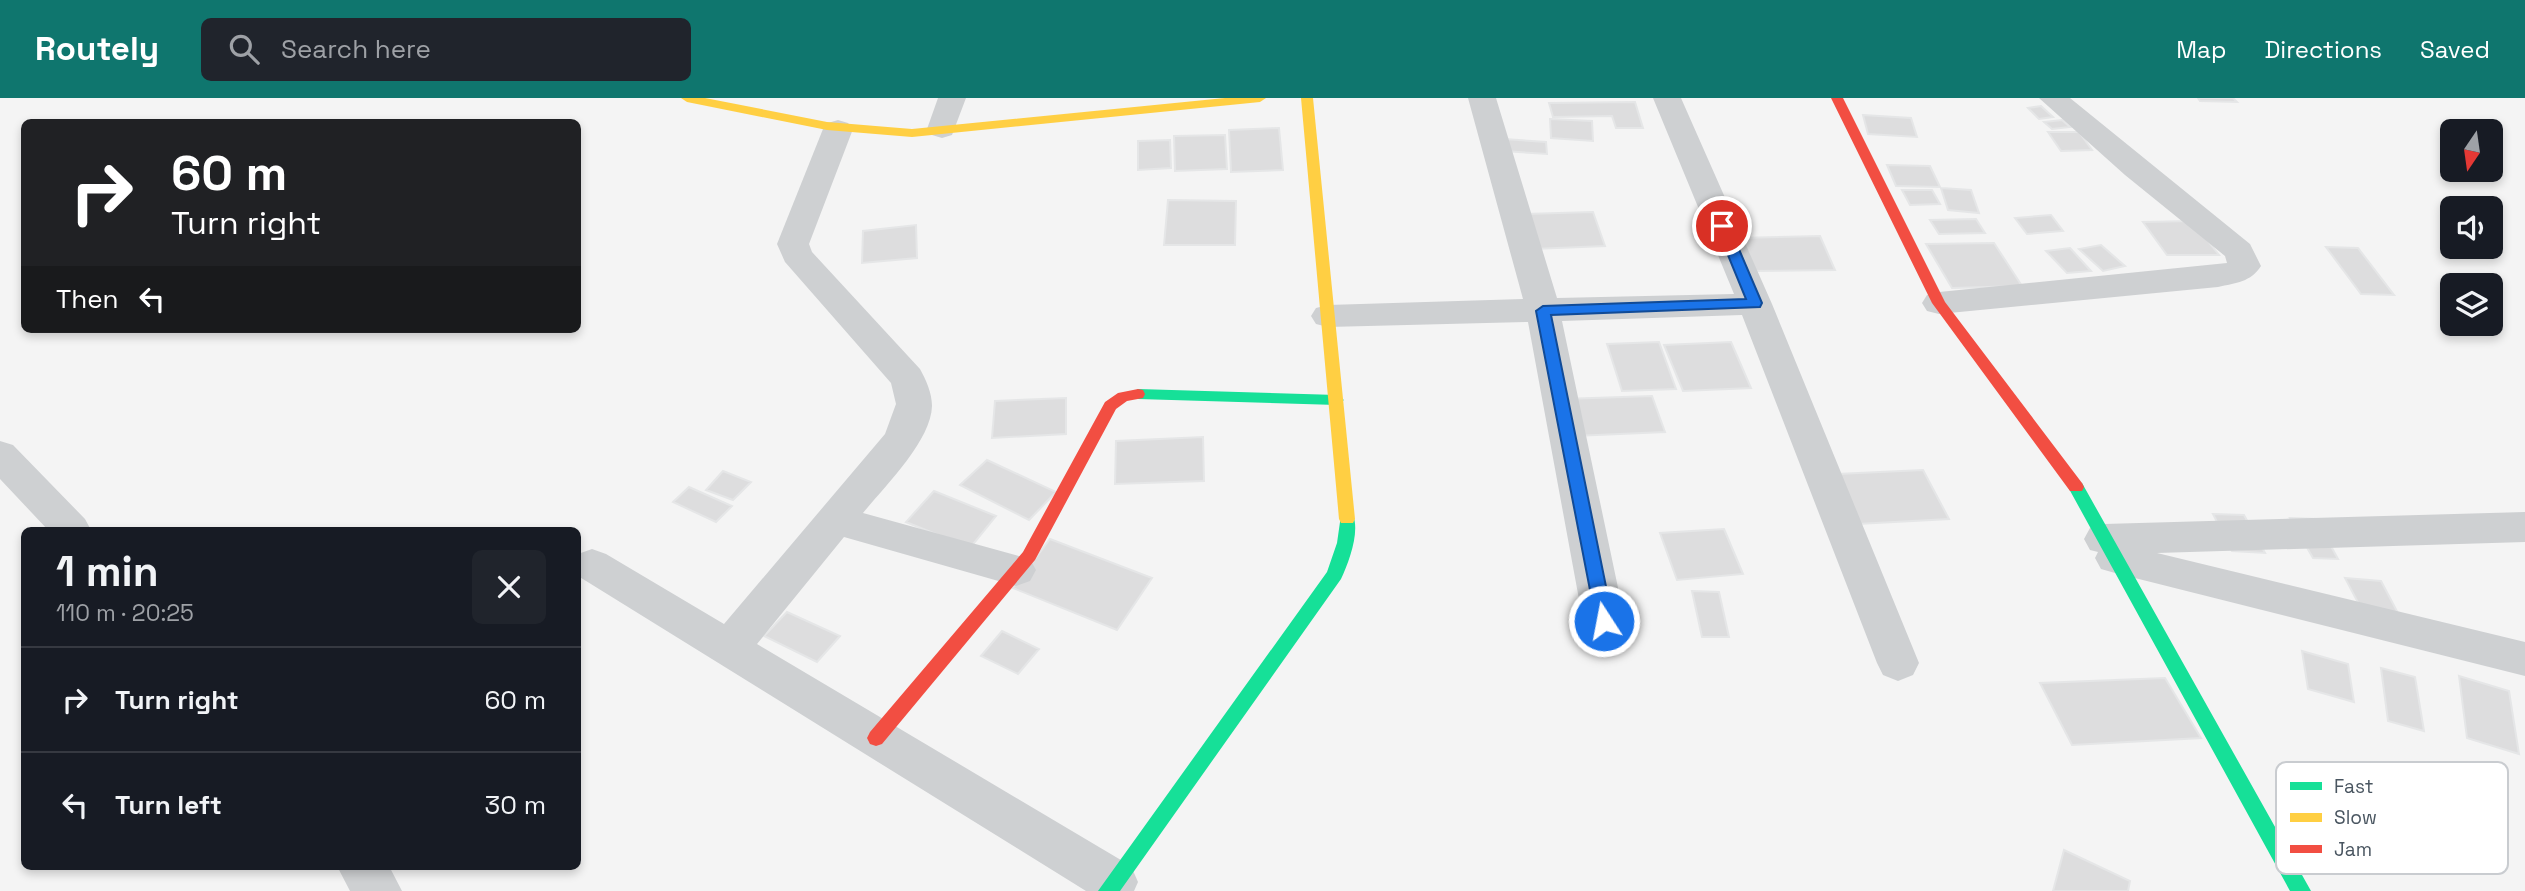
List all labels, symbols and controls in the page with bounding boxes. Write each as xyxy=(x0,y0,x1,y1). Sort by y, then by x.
search box xyxy=(201,18,691,81)
text: Routely xyxy=(35,28,159,70)
icon: search xyxy=(225,30,263,68)
text: Search here xyxy=(281,32,431,66)
text: Map xyxy=(2176,34,2226,65)
text: Directions xyxy=(2264,34,2382,65)
text: Saved xyxy=(2420,34,2490,65)
north arrow xyxy=(2440,119,2502,182)
map controls xyxy=(2440,119,2503,336)
text: 60 m xyxy=(171,142,287,204)
icon: right xyxy=(56,147,147,238)
pin xyxy=(1692,196,1752,256)
button: sound xyxy=(2440,196,2503,259)
text: Turn right xyxy=(171,203,321,243)
icon: arrive xyxy=(1703,207,1741,245)
button: layers xyxy=(2440,273,2503,336)
icon: left xyxy=(133,280,171,318)
text: Then xyxy=(56,282,119,316)
text: 1 min xyxy=(56,545,159,598)
button: close xyxy=(472,550,546,624)
position arrow xyxy=(1567,584,1641,658)
text: 110 m · 20:25 xyxy=(56,598,194,628)
icon: right xyxy=(56,681,94,719)
text: Turn right xyxy=(115,683,239,717)
text: 60 m xyxy=(484,683,546,717)
legend xyxy=(2276,762,2508,874)
text: Fast xyxy=(2334,774,2374,799)
icon: left xyxy=(56,786,94,824)
text: Turn left xyxy=(115,788,222,822)
text: 30 m xyxy=(485,788,546,822)
text: Slow xyxy=(2334,805,2377,830)
text: Jam xyxy=(2334,837,2372,862)

